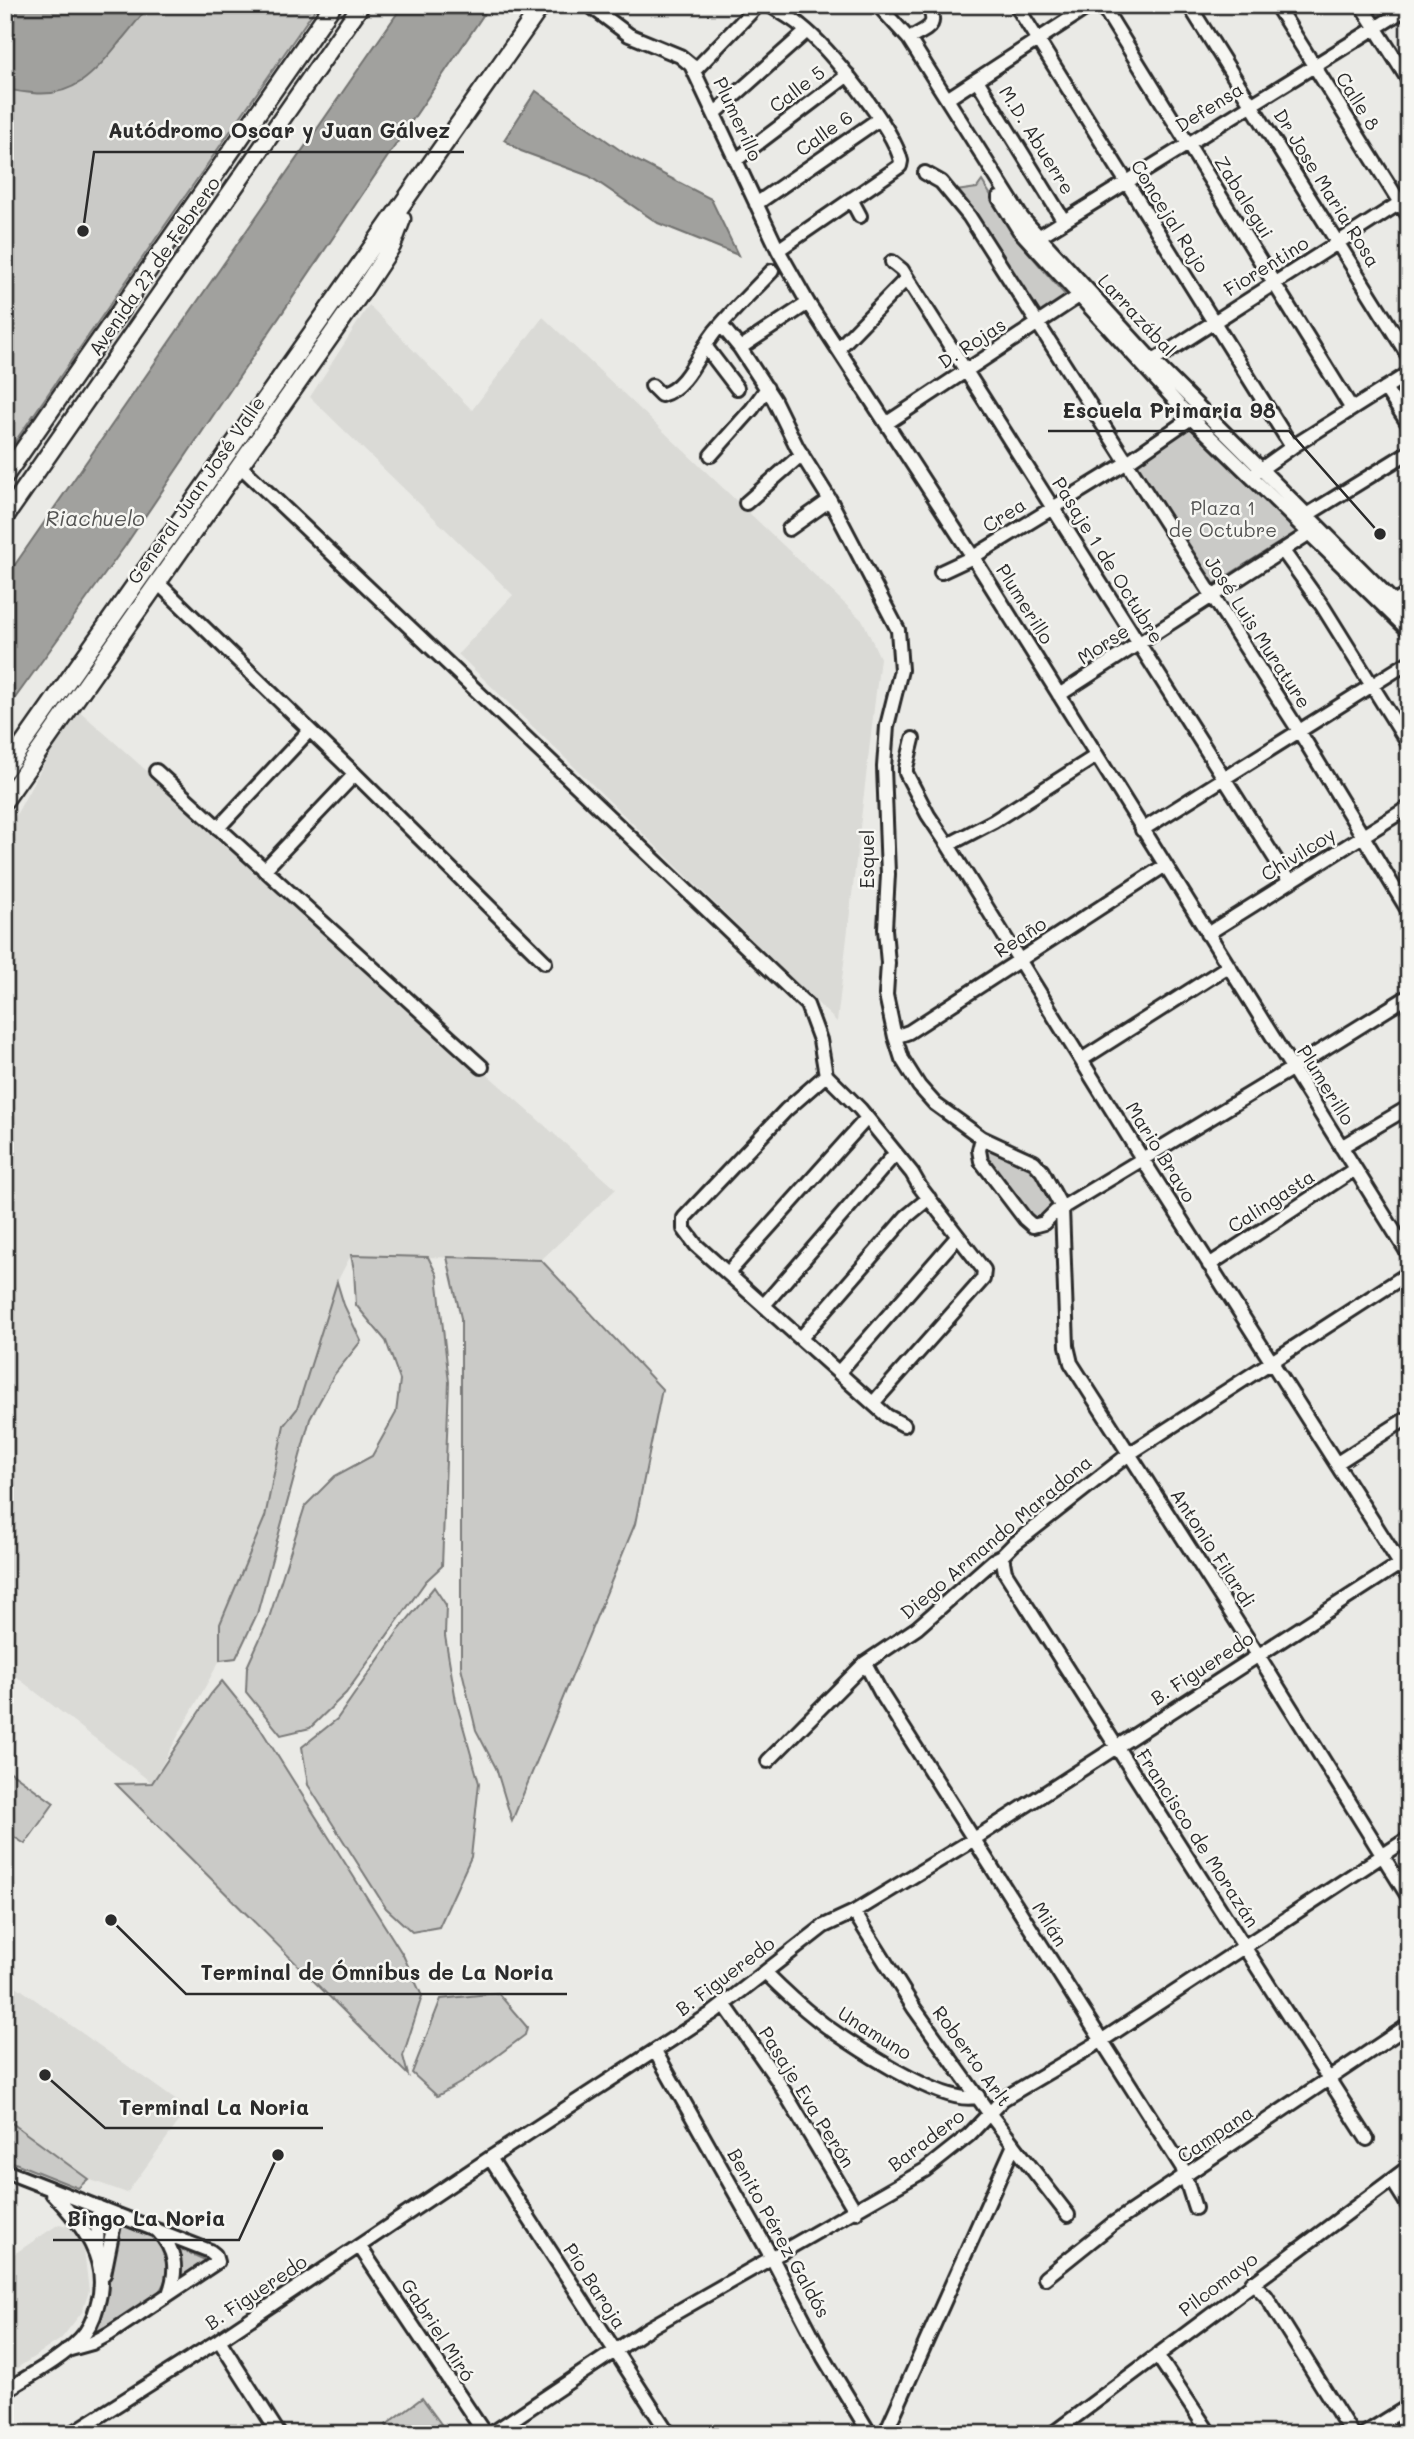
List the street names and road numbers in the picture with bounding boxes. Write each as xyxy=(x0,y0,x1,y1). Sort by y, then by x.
street label: Calle 5 xyxy=(764,59,830,118)
street label: Calle 8 xyxy=(1331,67,1386,135)
street label: Plumerillo xyxy=(708,73,769,165)
street label: Defensa xyxy=(1170,76,1247,137)
street label: M.D. Abuerre xyxy=(994,81,1081,199)
street label: Calle 6 xyxy=(790,104,857,161)
street label: Dr Jose Maria Rosa xyxy=(1269,104,1386,272)
street label: Zabalegui xyxy=(1209,151,1279,243)
street label: Concejal Rajo xyxy=(1126,154,1215,277)
street label: Avenida 27 de Febrero xyxy=(82,171,225,360)
street label: Fiorentino xyxy=(1219,230,1313,301)
street label: Larrazábal xyxy=(1093,268,1182,361)
street label: D. Rojas xyxy=(933,311,1010,374)
street label: General Juan José Valle xyxy=(121,391,270,589)
street label: Pasaje 1 de Octubre xyxy=(1047,472,1170,648)
street label: Crea xyxy=(977,492,1030,538)
street label: José Luis Murature xyxy=(1200,551,1317,713)
street label: Plumerillo xyxy=(991,559,1060,648)
street label: Morse xyxy=(1072,618,1133,670)
street label: Chivilcoy xyxy=(1256,821,1340,886)
street label: Esquel xyxy=(854,829,879,889)
street label: Reaño xyxy=(989,910,1051,963)
street label: Plumerillo xyxy=(1292,1040,1361,1129)
street label: Mario Bravo xyxy=(1121,1097,1202,1207)
street label: Calingasta xyxy=(1222,1163,1319,1238)
street label: Diego Armando Maradona xyxy=(895,1449,1097,1624)
street label: Antonio Filardi xyxy=(1166,1483,1261,1612)
street label: B. Figueredo xyxy=(1146,1625,1258,1710)
street label: Francisco de Morazán xyxy=(1131,1744,1266,1932)
street label: Milán xyxy=(1027,1897,1074,1951)
street label: B. Figueredo xyxy=(670,1930,779,2021)
street label: Unamuno xyxy=(834,2000,917,2065)
street label: Roberto Arlt xyxy=(928,2000,1017,2111)
street label: Pasaje Eva Perón xyxy=(754,2021,861,2172)
street label: Campana xyxy=(1172,2099,1258,2168)
street label: Baradero xyxy=(882,2103,969,2177)
street label: Benito Pérez Galdós xyxy=(722,2144,836,2322)
street label: Pío Baroja xyxy=(558,2238,632,2333)
street label: Pilcomayo xyxy=(1173,2246,1262,2322)
street label: B. Figueredo xyxy=(200,2248,312,2335)
street label: Gabriel Miró xyxy=(396,2274,481,2386)

